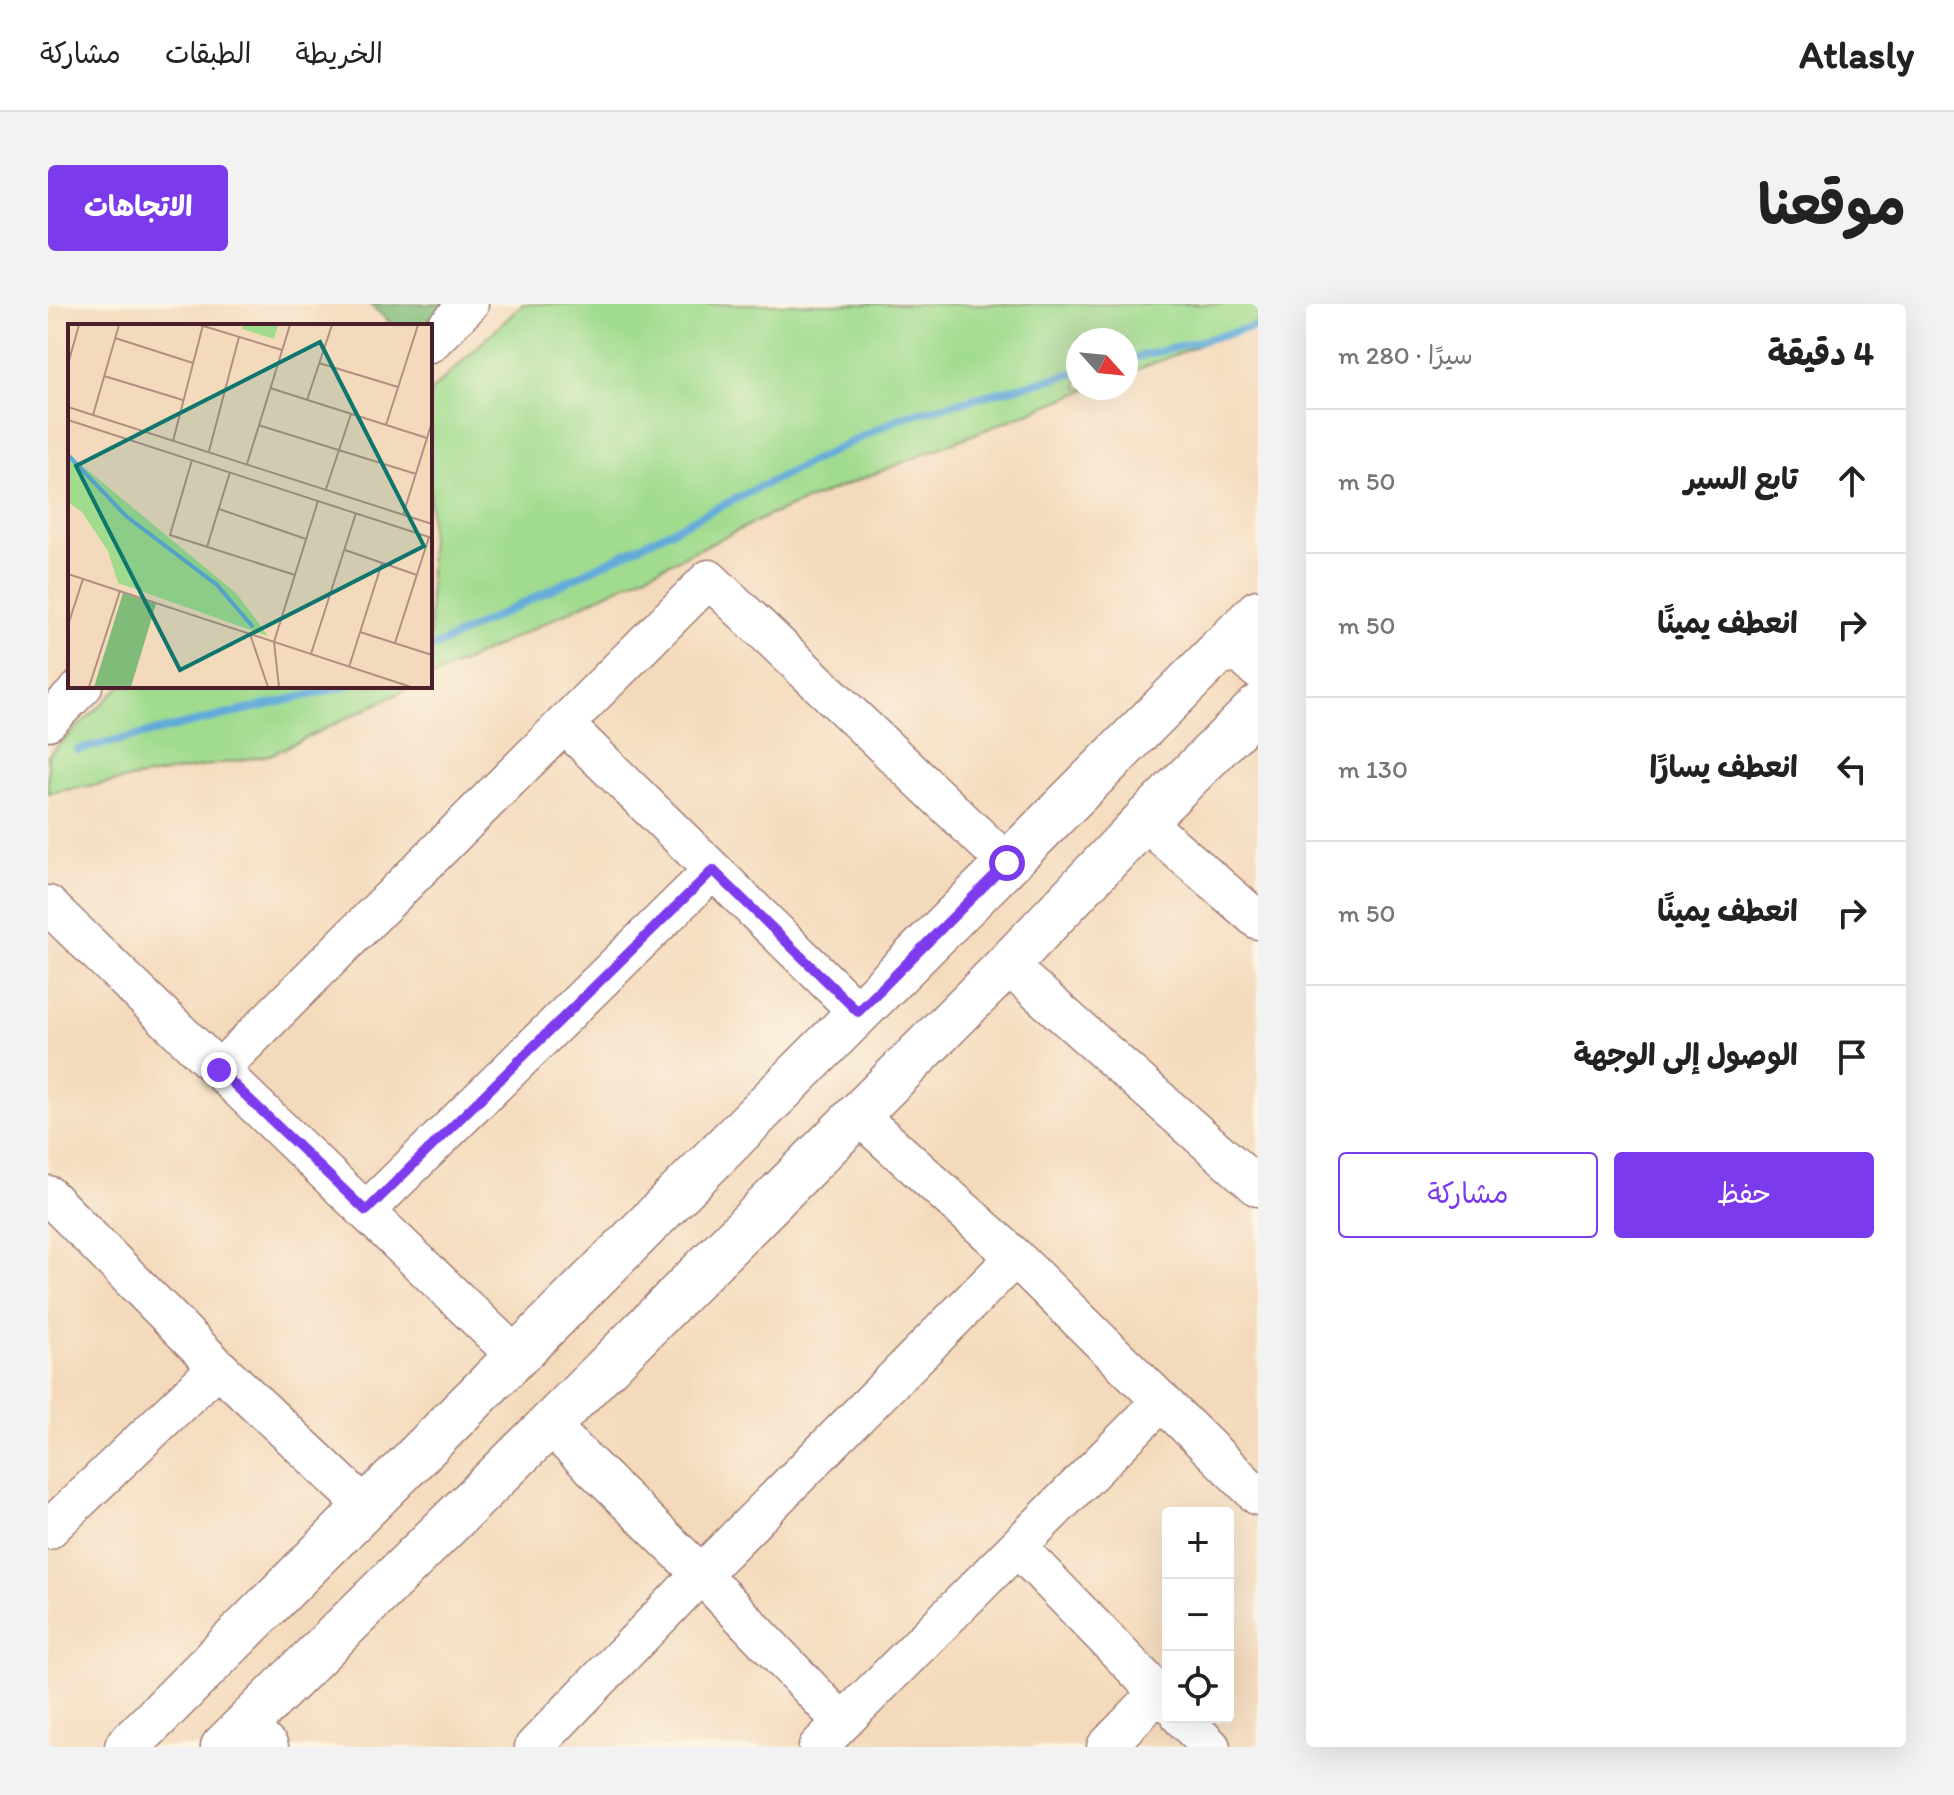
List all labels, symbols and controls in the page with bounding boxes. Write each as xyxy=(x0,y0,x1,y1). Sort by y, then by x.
text: Atlasly xyxy=(1799,32,1914,78)
text: مشاركة xyxy=(40,36,121,70)
text: الطبقات xyxy=(165,36,251,70)
text: الخريطة xyxy=(295,36,383,70)
button: الاتجاهات xyxy=(48,165,228,251)
text: موقعنا xyxy=(1758,171,1906,238)
inset map xyxy=(68,324,432,688)
north arrow xyxy=(1066,328,1138,400)
text: 4 دقيقة xyxy=(1767,333,1874,374)
text: سيرًا · 280 m xyxy=(1338,339,1473,371)
icon: ahead xyxy=(1830,459,1874,503)
text: تابع السير xyxy=(1684,460,1798,497)
text: 50 m xyxy=(1338,465,1395,497)
icon: right xyxy=(1830,603,1874,647)
text: انعطف يمينًا xyxy=(1657,604,1798,641)
text: 50 m xyxy=(1338,609,1395,641)
icon: left xyxy=(1830,747,1874,791)
text: انعطف يسارًا xyxy=(1649,748,1798,785)
text: 130 m xyxy=(1338,753,1408,785)
route start xyxy=(989,845,1025,881)
icon: right xyxy=(1830,891,1874,935)
text: انعطف يمينًا xyxy=(1657,892,1798,929)
text: 50 m xyxy=(1338,897,1395,929)
icon: arrive xyxy=(1830,1035,1874,1079)
text: الوصول إلى الوجهة xyxy=(1574,1036,1798,1073)
route end xyxy=(201,1052,237,1088)
button: مشاركة xyxy=(1338,1152,1598,1238)
button: حفظ xyxy=(1614,1152,1874,1238)
map controls xyxy=(1162,1507,1234,1723)
button: + xyxy=(1162,1507,1234,1579)
button: − xyxy=(1162,1579,1234,1651)
button: locate xyxy=(1162,1651,1234,1723)

